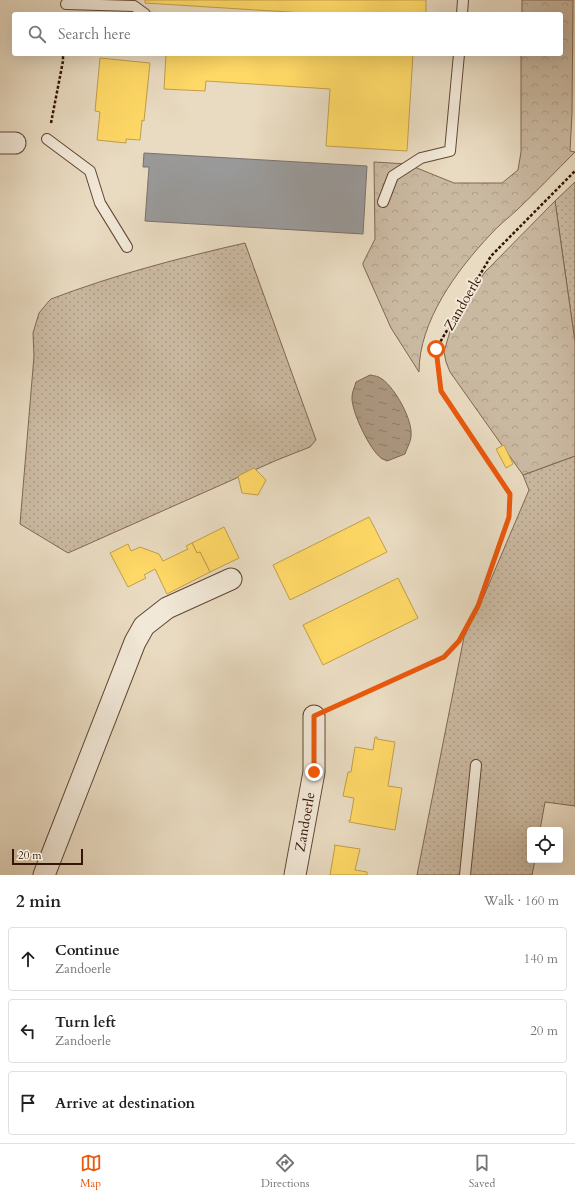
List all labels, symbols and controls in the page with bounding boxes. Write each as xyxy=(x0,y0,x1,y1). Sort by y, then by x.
search box xyxy=(12,12,563,56)
icon: search xyxy=(26,23,48,45)
text: Search here xyxy=(58,24,131,44)
street label: Zandoerle xyxy=(440,272,486,334)
route start xyxy=(427,340,445,358)
route end xyxy=(305,763,323,781)
street label: Zandoerle xyxy=(290,791,320,853)
map controls xyxy=(527,827,563,863)
button: locate xyxy=(527,827,563,863)
scale bar xyxy=(12,847,83,866)
text: 20 m xyxy=(18,848,42,863)
text: 2 min xyxy=(16,890,61,913)
text: Walk · 160 m xyxy=(484,892,559,910)
text: Continue xyxy=(55,940,120,960)
icon: ahead xyxy=(17,948,39,970)
text: 140 m xyxy=(524,950,558,968)
text: Zandoerle xyxy=(55,960,111,978)
text: Turn left xyxy=(55,1012,116,1032)
icon: left xyxy=(17,1020,39,1042)
text: 20 m xyxy=(530,1022,558,1040)
text: Zandoerle xyxy=(55,1032,111,1050)
icon: arrive xyxy=(17,1092,39,1114)
text: Arrive at destination xyxy=(55,1093,195,1113)
tab: Map xyxy=(80,1152,102,1191)
tab: Directions xyxy=(261,1152,309,1191)
tab: Saved xyxy=(469,1152,495,1191)

